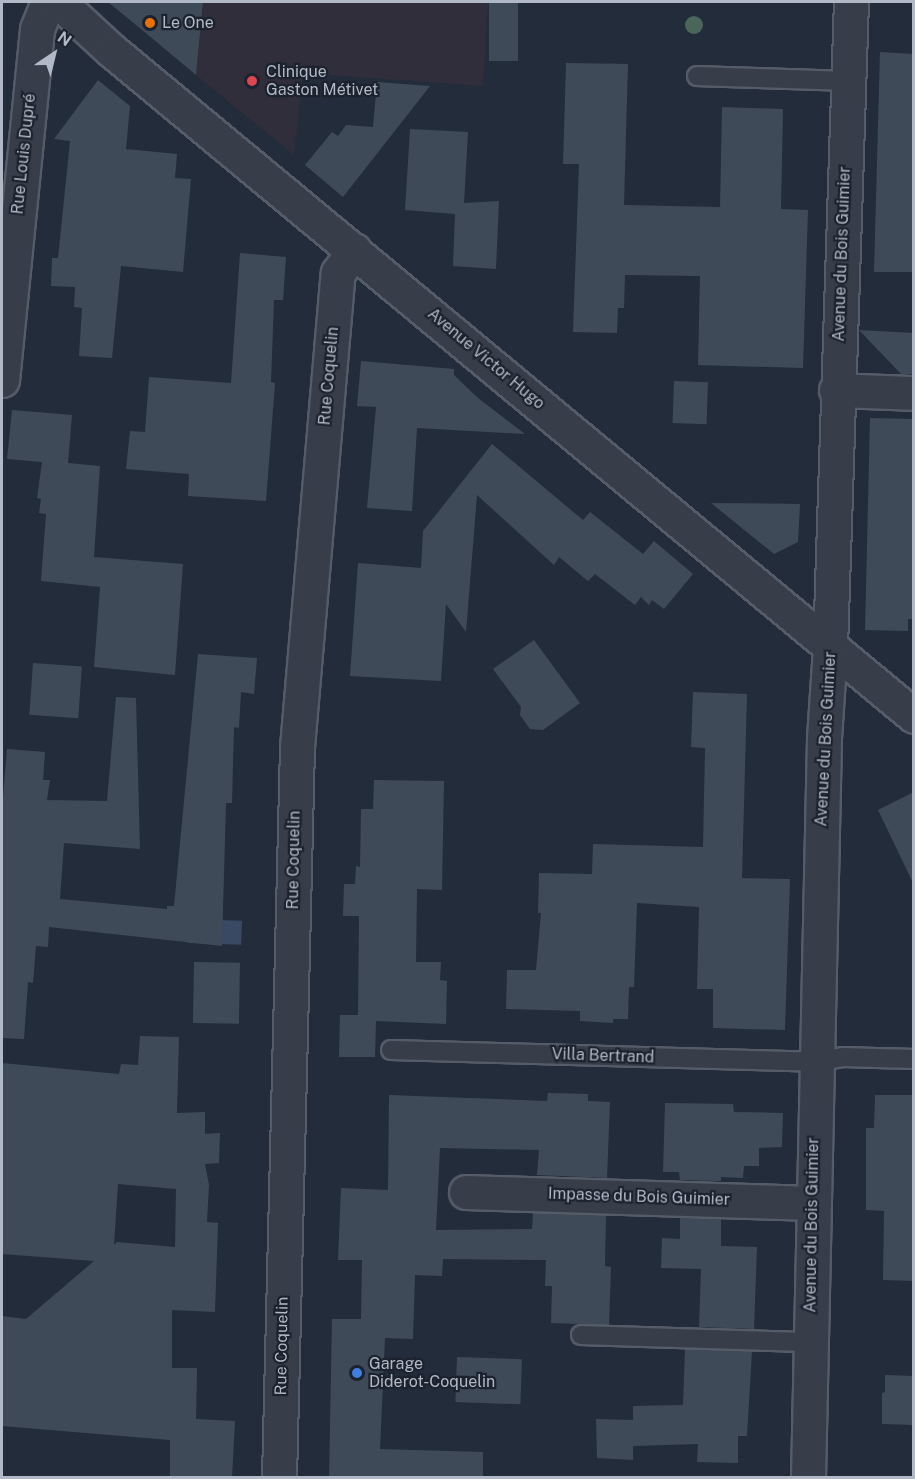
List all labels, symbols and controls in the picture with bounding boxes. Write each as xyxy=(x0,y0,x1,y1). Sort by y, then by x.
place label: Le One xyxy=(162,13,214,33)
marker: Le One xyxy=(143,16,157,30)
north arrow xyxy=(24,24,84,84)
text: N xyxy=(54,27,75,50)
place label: Clinique Gaston Métivet xyxy=(266,62,378,100)
marker: Clinique Gaston Métivet xyxy=(243,72,261,90)
street label: Rue Louis Dupré xyxy=(8,93,40,215)
street label: Avenue du Bois Guimier xyxy=(829,166,855,342)
street label: Avenue Victor Hugo xyxy=(423,304,549,414)
street label: Rue Coquelin xyxy=(315,326,343,426)
street label: Avenue du Bois Guimier xyxy=(812,651,840,827)
street label: Rue Coquelin xyxy=(284,810,304,910)
street label: Villa Bertrand xyxy=(551,1045,655,1067)
street label: Avenue du Bois Guimier xyxy=(801,1137,823,1313)
street label: Impasse du Bois Guimier xyxy=(547,1184,731,1210)
street label: Rue Coquelin xyxy=(272,1296,292,1396)
place label: Garage Diderot-Coquelin xyxy=(369,1354,495,1392)
marker: Garage Diderot-Coquelin xyxy=(350,1366,364,1380)

